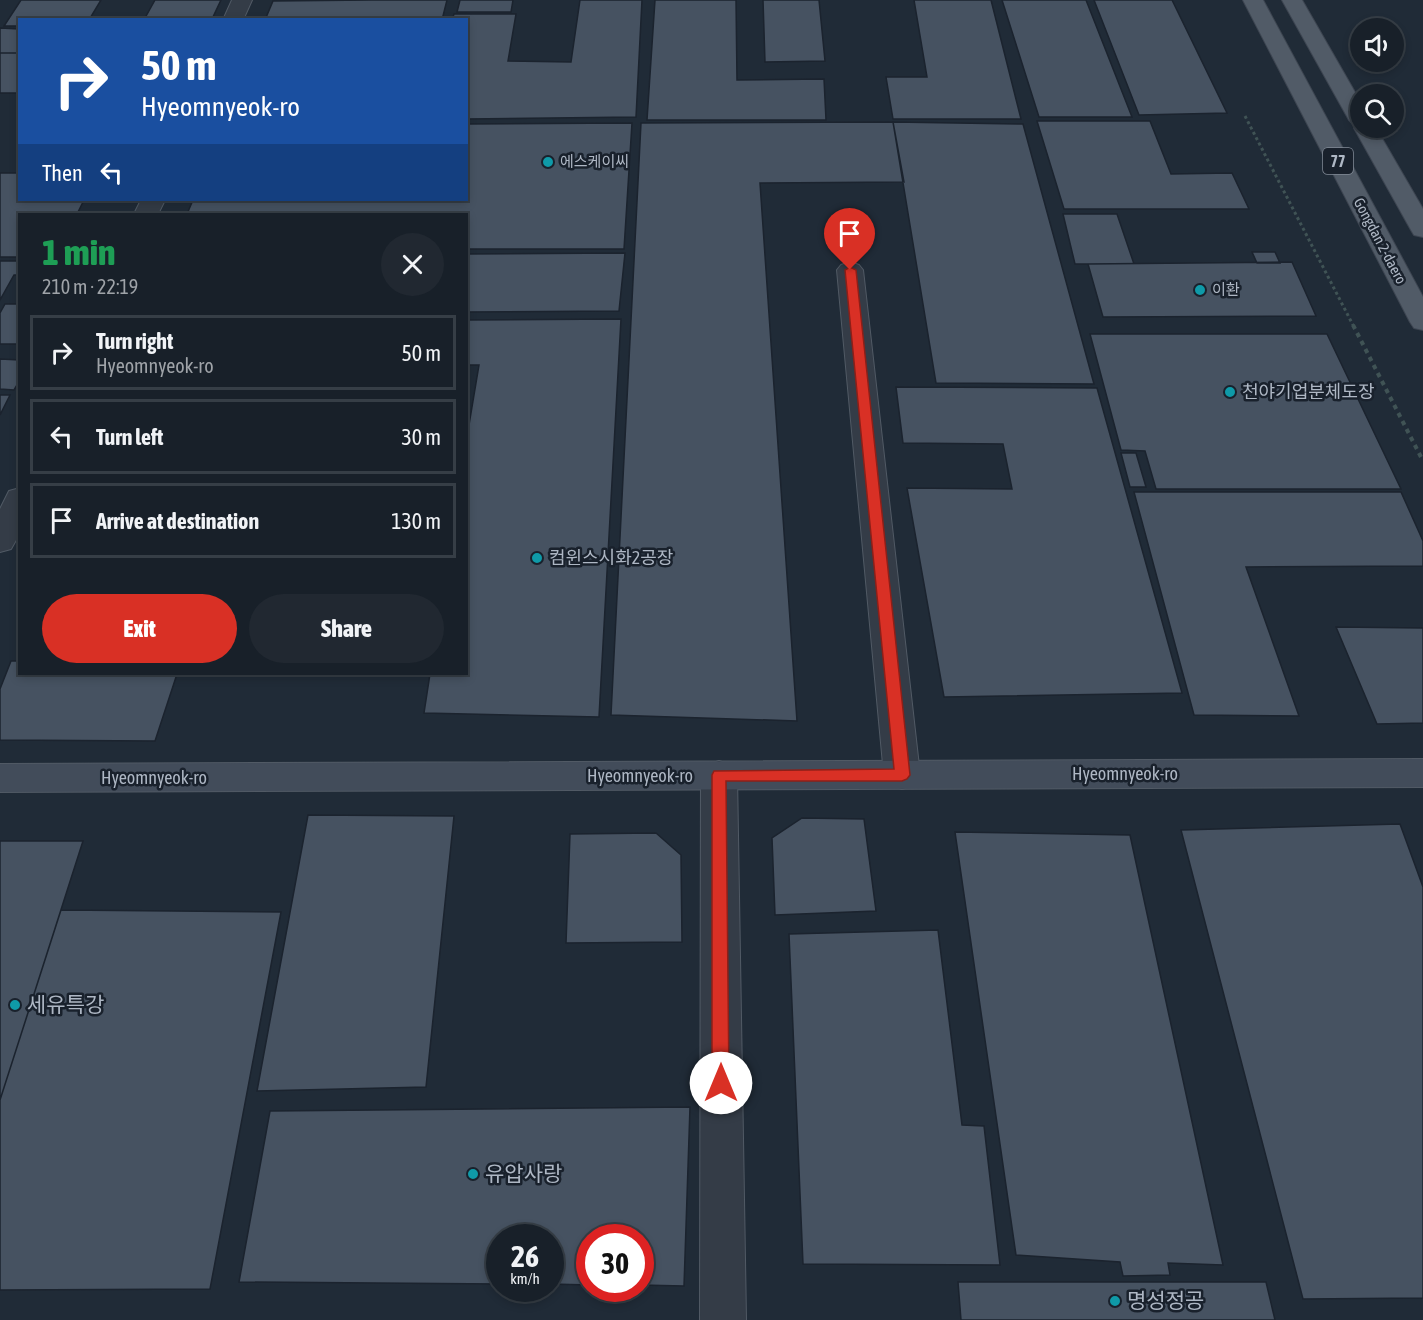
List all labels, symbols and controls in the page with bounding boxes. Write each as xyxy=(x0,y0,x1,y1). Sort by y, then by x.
map controls xyxy=(1350,18,1404,138)
button: sound xyxy=(1350,18,1404,72)
text: 50 m xyxy=(141,41,216,89)
icon: right xyxy=(42,42,120,120)
button: search xyxy=(1350,84,1404,138)
text: Hyeomnyeok-ro xyxy=(141,91,300,122)
road number: 77 xyxy=(1323,148,1353,174)
place label: 에스케이씨 xyxy=(560,153,629,170)
marker: 에스케이씨 xyxy=(541,155,555,169)
icon: left xyxy=(95,156,128,189)
text: Then xyxy=(42,160,83,186)
street label: Gongdan 2-daero xyxy=(1351,195,1410,287)
pin xyxy=(824,208,875,270)
icon: arrive xyxy=(833,217,866,250)
text: 1 min xyxy=(42,231,116,273)
button: close xyxy=(381,233,444,296)
text: 210 m · 22:19 xyxy=(42,275,138,298)
place label: 이환 xyxy=(1212,281,1240,298)
marker: 이환 xyxy=(1193,283,1207,297)
text: Turn right xyxy=(96,328,173,354)
icon: right xyxy=(45,336,78,369)
text: 50 m xyxy=(401,340,441,366)
text: Hyeomnyeok-ro xyxy=(96,354,214,377)
place label: 천야기업분체도장 xyxy=(1242,381,1374,402)
marker: 천야기업분체도장 xyxy=(1223,385,1237,399)
icon: left xyxy=(45,420,78,453)
text: Turn left xyxy=(96,424,163,450)
text: 30 m xyxy=(401,424,441,450)
icon: arrive xyxy=(45,504,78,537)
text: Arrive at destination xyxy=(96,508,259,534)
text: 130 m xyxy=(391,508,441,534)
place label: 컴윈스시화2공장 xyxy=(549,547,673,568)
marker: 컴윈스시화2공장 xyxy=(530,551,544,565)
button: Exit xyxy=(42,594,237,663)
button: Share xyxy=(249,594,444,663)
street label: Hyeomnyeok-ro xyxy=(1072,763,1178,784)
street label: Hyeomnyeok-ro xyxy=(587,765,693,786)
street label: Hyeomnyeok-ro xyxy=(101,767,207,788)
place label: 세유특강 xyxy=(27,992,104,1016)
marker: 세유특강 xyxy=(8,998,22,1012)
position arrow xyxy=(689,1051,753,1115)
place label: 유압사랑 xyxy=(485,1161,562,1185)
marker: 유압사랑 xyxy=(466,1167,480,1181)
speed limit sign: 30 xyxy=(576,1224,654,1302)
text: 26 xyxy=(511,1239,539,1273)
text: km/h xyxy=(510,1270,540,1287)
place label: 명성정공 xyxy=(1127,1288,1204,1312)
marker: 명성정공 xyxy=(1108,1294,1122,1308)

